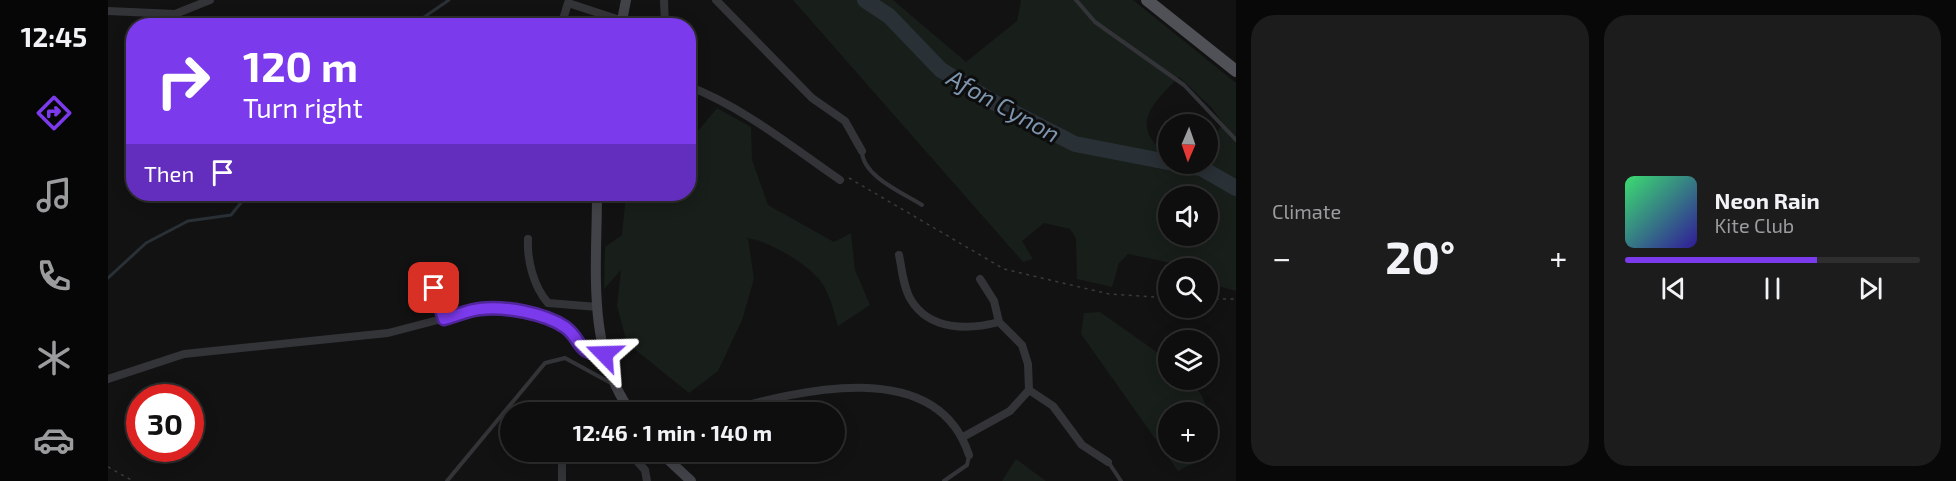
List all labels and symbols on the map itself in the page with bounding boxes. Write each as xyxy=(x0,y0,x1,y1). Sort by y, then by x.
water label: Afon Cynon xyxy=(942,62,1065,148)
north arrow xyxy=(1158,114,1218,174)
pin xyxy=(408,262,459,313)
position arrow xyxy=(572,322,636,386)
speed limit sign: 30 xyxy=(126,384,204,462)

